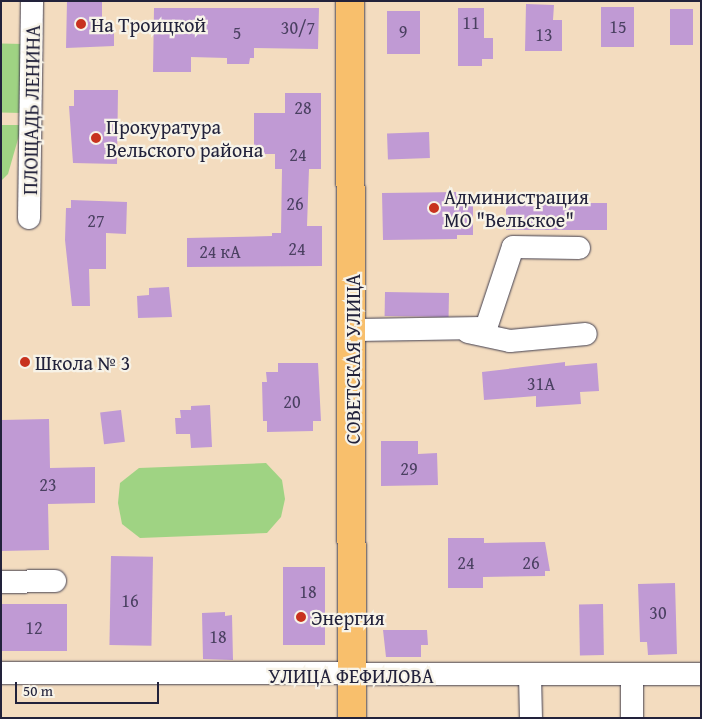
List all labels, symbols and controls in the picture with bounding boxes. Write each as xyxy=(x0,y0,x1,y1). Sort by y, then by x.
place label: На Троицкой xyxy=(91,12,206,36)
house number: 11 xyxy=(462,12,480,34)
house number: 15 xyxy=(609,16,627,38)
house number: 30/7 xyxy=(281,17,315,39)
marker: На Троицкой xyxy=(75,18,87,30)
house number: 9 xyxy=(399,21,407,43)
house number: 5 xyxy=(233,22,241,44)
house number: 13 xyxy=(535,24,553,46)
street label: ПЛОЩАДЬ ЛЕНИНА xyxy=(18,25,44,195)
house number: 28 xyxy=(294,97,312,119)
place label: Прокуратура Вельского района xyxy=(106,114,263,161)
marker: Прокуратура Вельского района xyxy=(90,132,102,144)
house number: 24 xyxy=(289,144,307,166)
place label: Администрация МО "Вельское" xyxy=(444,185,589,232)
house number: 26 xyxy=(286,193,304,215)
marker: Администрация МО "Вельское" xyxy=(428,202,440,214)
house number: 27 xyxy=(87,210,105,232)
house number: 24 xyxy=(288,238,306,260)
house number: 24 кА xyxy=(199,241,241,263)
street label: СОВЕТСКАЯ УЛИЦА xyxy=(340,274,364,444)
place label: Школа № 3 xyxy=(35,350,130,374)
marker: Школа № 3 xyxy=(19,356,31,368)
house number: 31А xyxy=(527,373,555,395)
house number: 20 xyxy=(283,391,301,413)
house number: 29 xyxy=(400,458,418,480)
house number: 23 xyxy=(39,474,57,496)
house number: 24 xyxy=(457,552,475,574)
house number: 26 xyxy=(522,552,540,574)
house number: 18 xyxy=(299,581,317,603)
house number: 16 xyxy=(121,590,139,612)
house number: 30 xyxy=(649,602,667,624)
place label: Энергия xyxy=(311,605,385,629)
marker: Энергия xyxy=(295,611,307,623)
house number: 12 xyxy=(25,617,43,639)
house number: 18 xyxy=(209,626,227,648)
street label: УЛИЦА ФЕФИЛОВА xyxy=(268,663,434,687)
scale bar xyxy=(18,672,161,704)
text: 50 m xyxy=(23,680,53,701)

